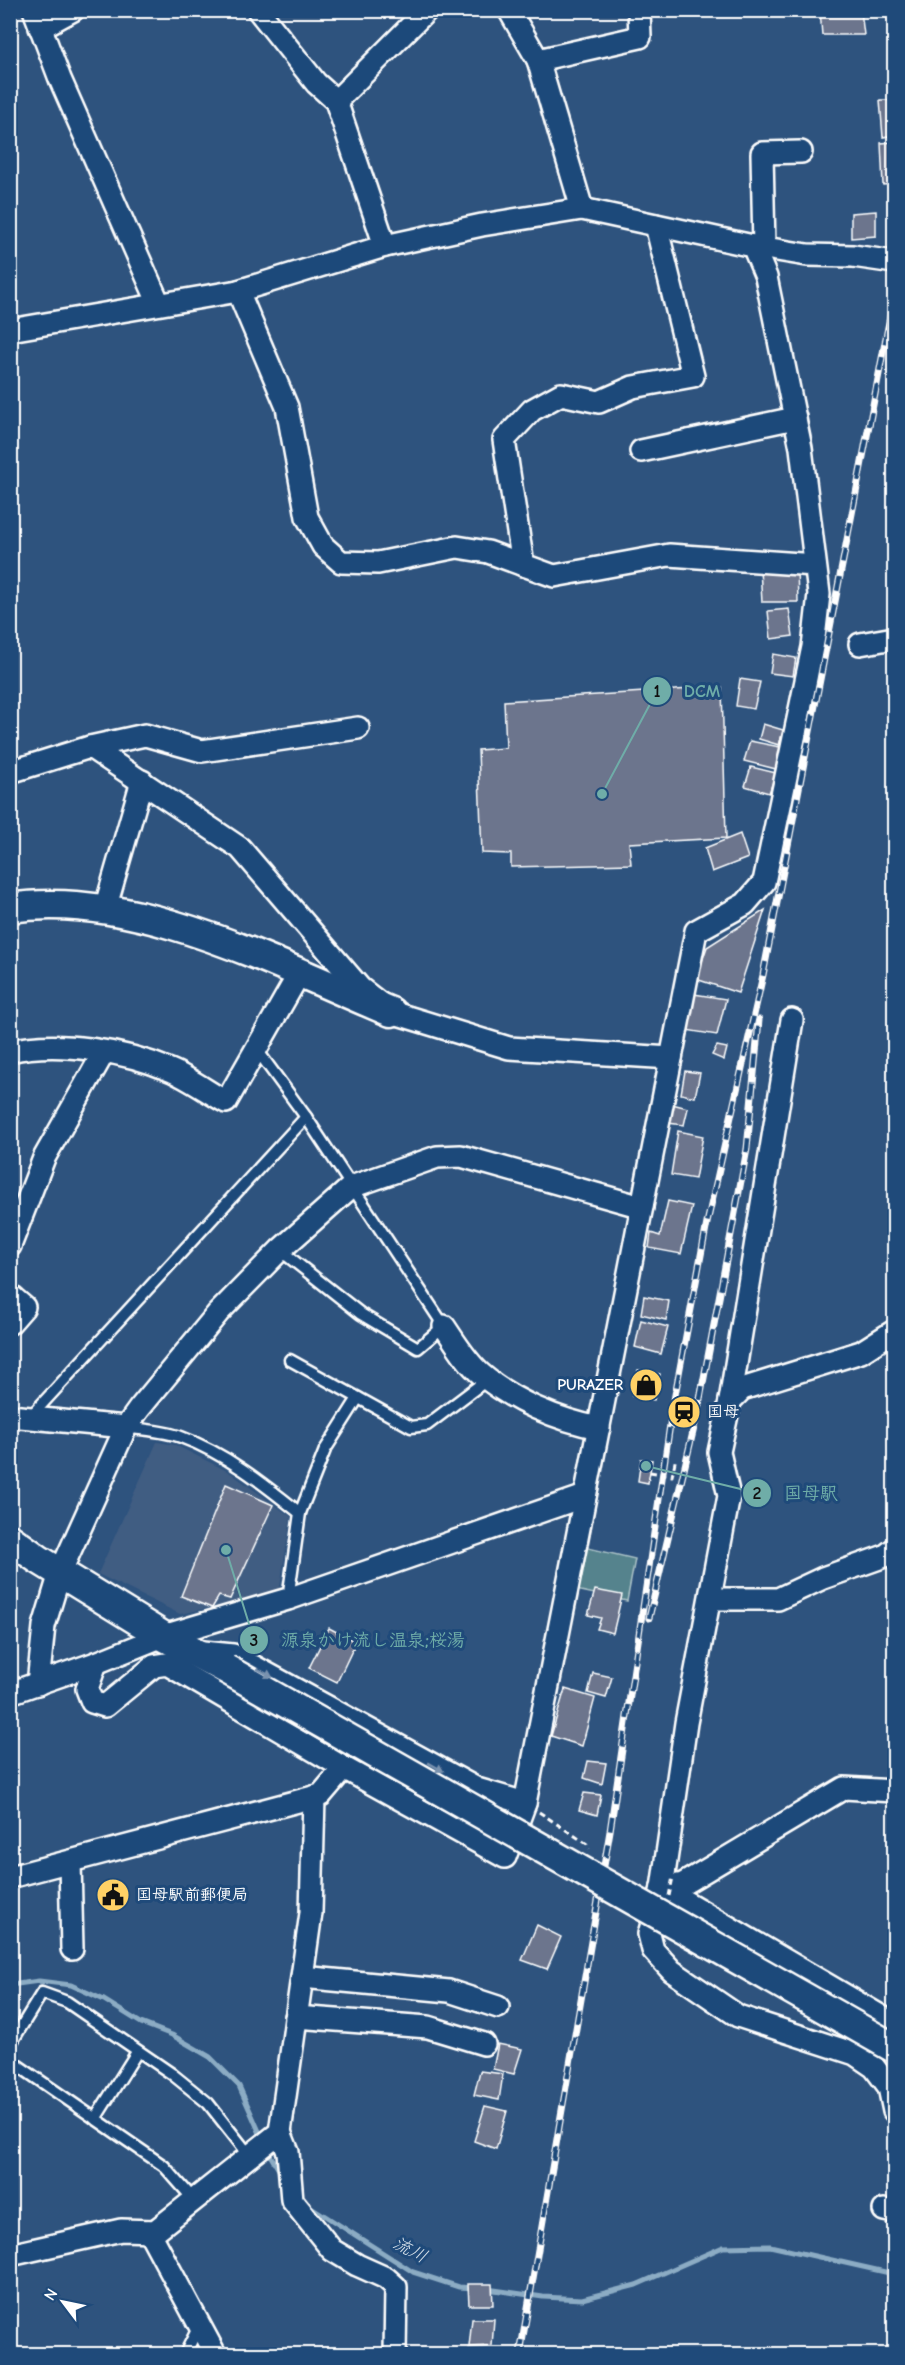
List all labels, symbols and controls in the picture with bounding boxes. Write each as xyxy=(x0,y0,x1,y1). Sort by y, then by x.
callout: DCM xyxy=(642,673,732,709)
text: 1 xyxy=(653,681,661,702)
text: DCM xyxy=(684,681,720,702)
shop icon: PURAZER xyxy=(628,1367,664,1403)
place label: PURAZER xyxy=(557,1376,624,1394)
station icon: 国母 xyxy=(666,1394,702,1430)
place label: 国母 xyxy=(707,1403,739,1421)
callout: 国母駅 xyxy=(742,1475,850,1511)
text: 2 xyxy=(753,1483,762,1504)
text: 国母駅 xyxy=(784,1483,838,1504)
callout: 源泉かけ流し温泉;桜湯 xyxy=(239,1622,477,1658)
text: 3 xyxy=(250,1630,258,1651)
text: 源泉かけ流し温泉;桜湯 xyxy=(281,1630,465,1651)
one-way arrow xyxy=(257,1668,274,1678)
one-way arrow xyxy=(428,1762,445,1772)
public building icon: 国母駅前郵便局 xyxy=(95,1877,131,1913)
place label: 国母駅前郵便局 xyxy=(136,1886,248,1904)
water label: 流川 xyxy=(389,2232,431,2268)
north arrow xyxy=(33,2272,93,2332)
text: N xyxy=(41,2285,62,2304)

